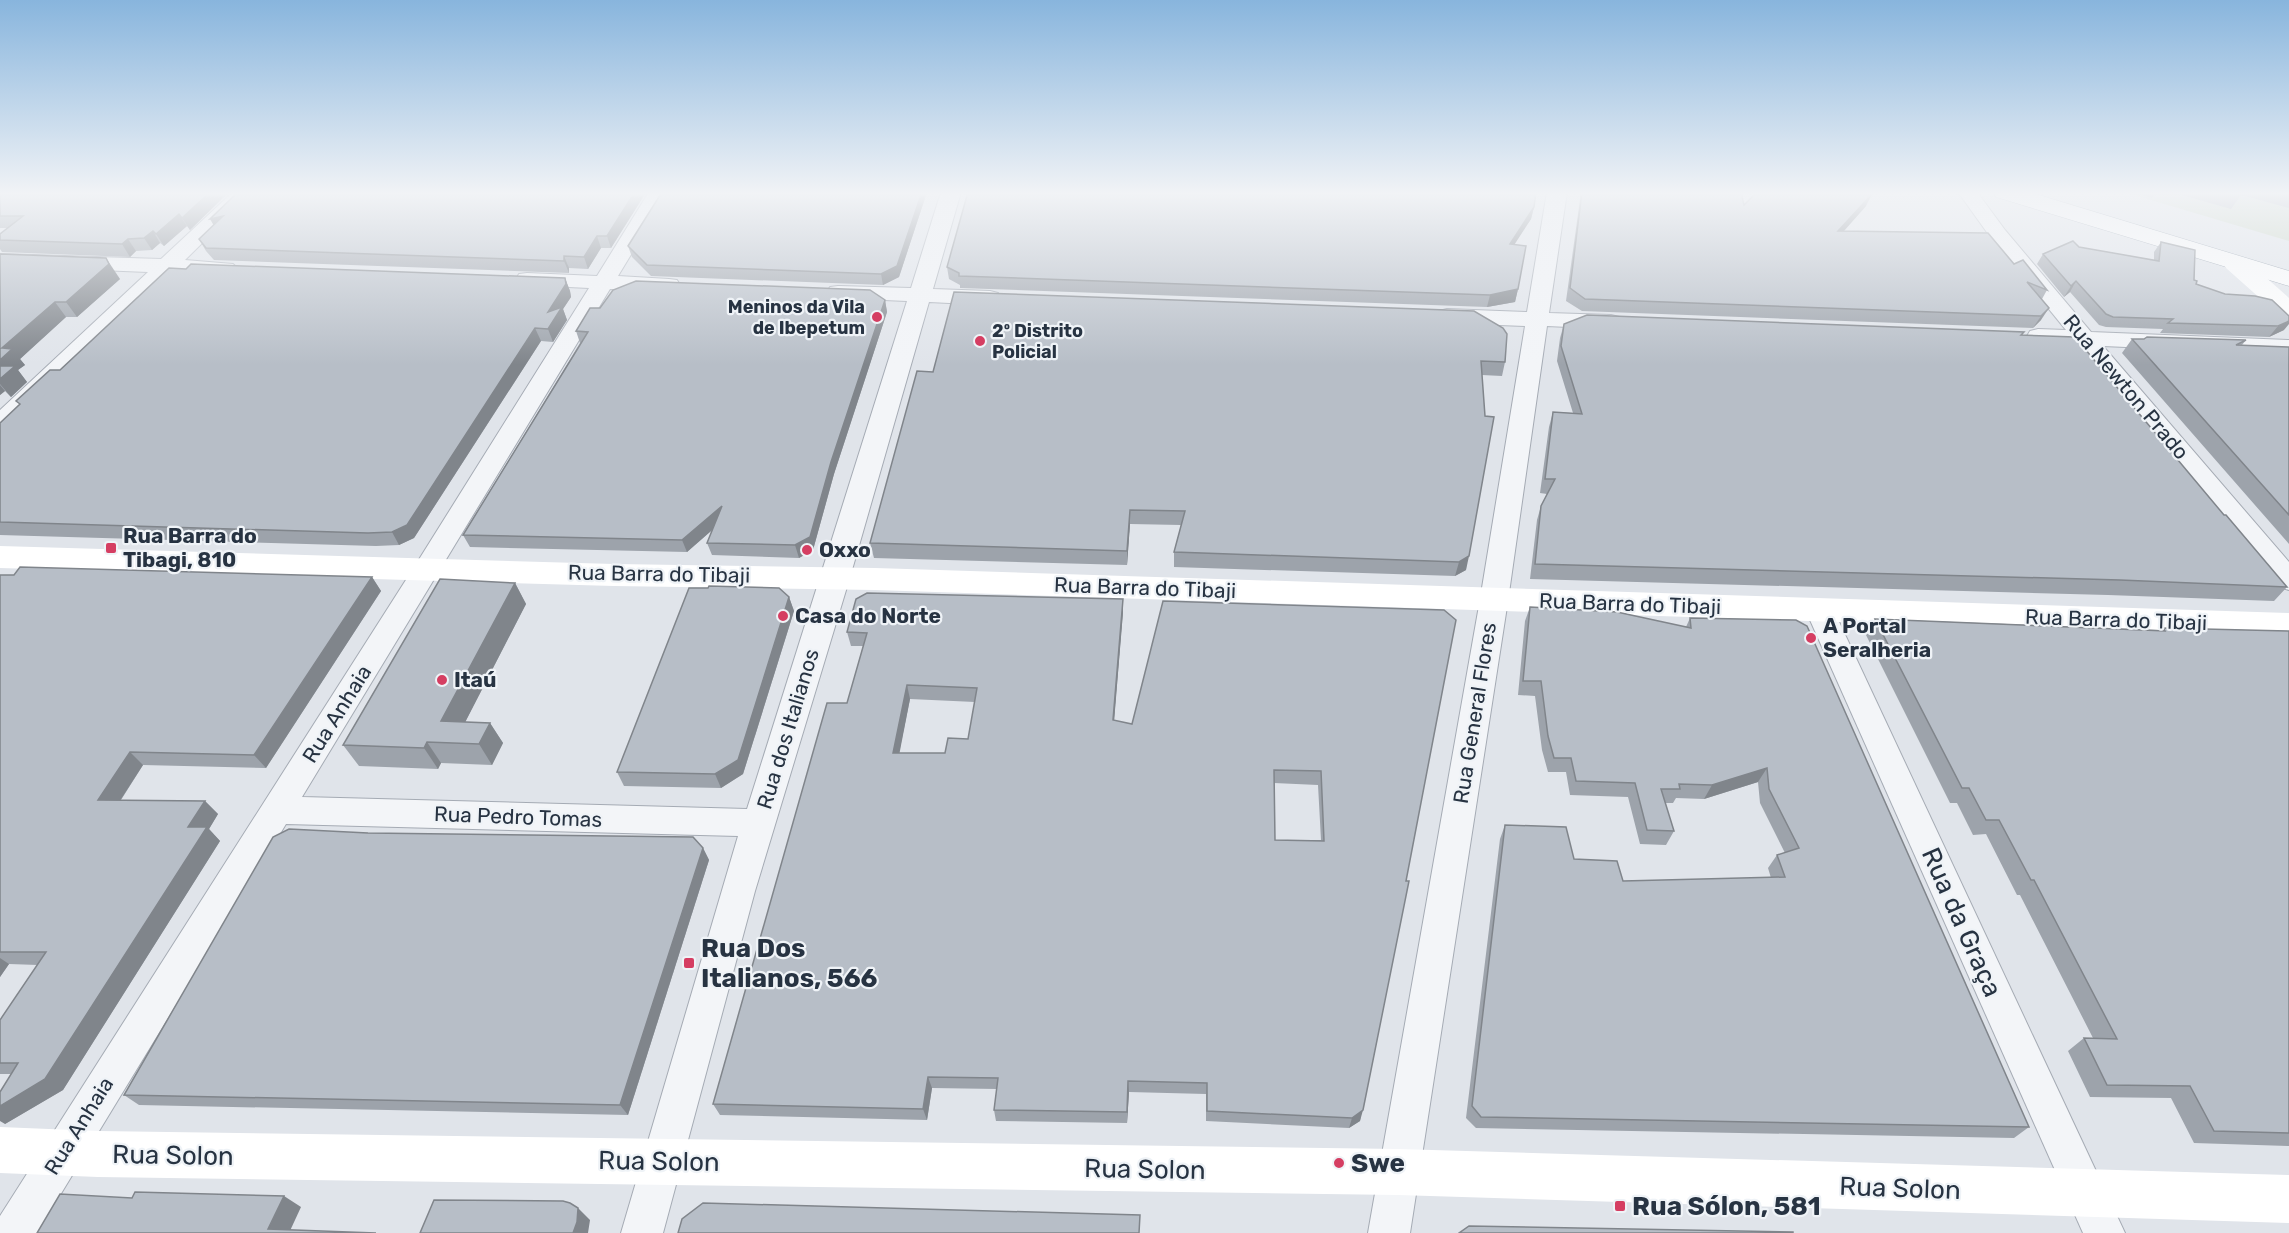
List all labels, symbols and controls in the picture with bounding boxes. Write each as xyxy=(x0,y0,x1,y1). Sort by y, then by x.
place label: Meninos da Vila de Ibepetum xyxy=(728,296,865,339)
street label: Rua Newton Prado xyxy=(2058,309,2194,464)
marker: Meninos da Vila de Ibepetum xyxy=(870,310,884,324)
place label: 2º Distrito Policial xyxy=(992,320,1083,363)
marker: 2º Distrito Policial xyxy=(973,334,987,348)
place label: Rua Barra do Tibagi, 810 xyxy=(123,523,257,572)
place label: Oxxo xyxy=(819,537,871,562)
marker: Rua Barra do Tibagi, 810 xyxy=(104,541,118,555)
marker: Oxxo xyxy=(800,543,814,557)
street label: Rua Barra do Tibaji xyxy=(568,559,750,588)
street label: Rua Barra do Tibaji xyxy=(1053,572,1237,603)
street label: Rua Barra do Tibaji xyxy=(1538,588,1722,619)
place label: Casa do Norte xyxy=(795,603,941,628)
street label: Rua Barra do Tibaji xyxy=(2024,604,2208,635)
marker: Casa do Norte xyxy=(776,609,790,623)
place label: A Portal Seralheria xyxy=(1823,613,1931,662)
street label: Rua General Flores xyxy=(1448,621,1501,805)
marker: A Portal Seralheria xyxy=(1804,631,1818,645)
street label: Rua dos Italianos xyxy=(751,646,824,812)
street label: Rua Anhaia xyxy=(297,660,376,767)
place label: Itaú xyxy=(454,667,496,692)
marker: Itaú xyxy=(435,673,449,687)
street label: Rua Pedro Tomas xyxy=(433,801,603,832)
street label: Rua da Graça xyxy=(1915,843,2008,1002)
place label: Rua Dos Italianos, 566 xyxy=(701,933,878,994)
marker: Rua Dos Italianos, 566 xyxy=(682,956,696,970)
street label: Rua Anhaia xyxy=(39,1072,118,1179)
street label: Rua Solon xyxy=(112,1139,234,1172)
street label: Rua Solon xyxy=(598,1145,720,1178)
place label: Swe xyxy=(1351,1148,1405,1179)
street label: Rua Solon xyxy=(1084,1153,1206,1186)
marker: Swe xyxy=(1332,1156,1346,1170)
street label: Rua Solon xyxy=(1839,1171,1961,1206)
place label: Rua Sólon, 581 xyxy=(1632,1191,1821,1222)
marker: Rua Sólon, 581 xyxy=(1613,1199,1627,1213)

